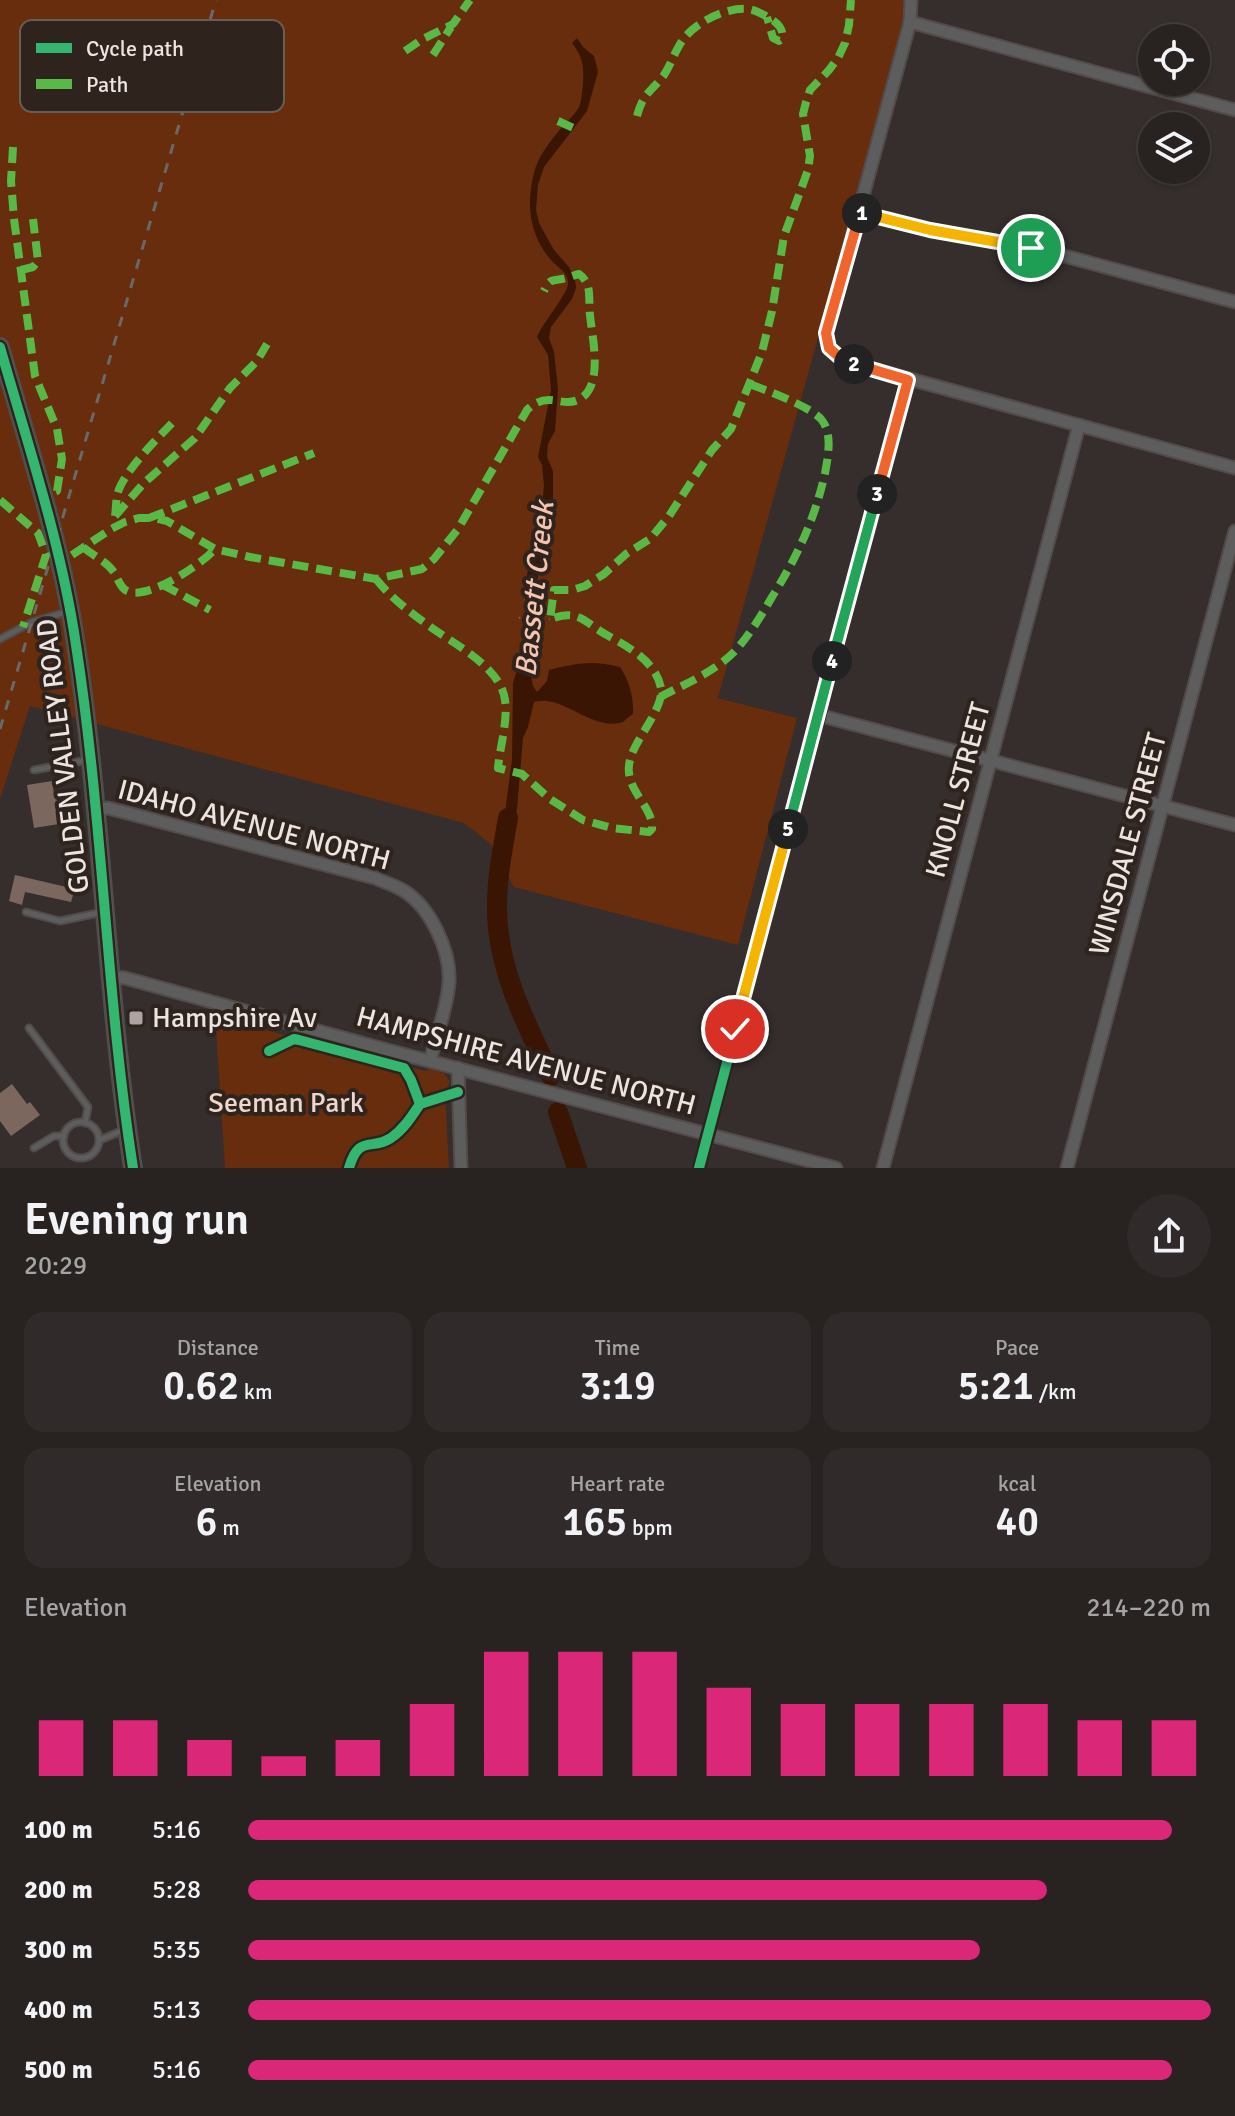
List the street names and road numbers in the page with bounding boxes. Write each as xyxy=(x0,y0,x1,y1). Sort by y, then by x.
street label: GOLDEN VALLEY ROAD xyxy=(29,617,97,895)
street label: KNOLL STREET xyxy=(918,699,998,881)
street label: WINSDALE STREET xyxy=(1082,729,1174,959)
street label: IDAHO AVENUE NORTH xyxy=(114,772,394,878)
street label: HAMPSHIRE AVENUE NORTH xyxy=(353,999,699,1123)

